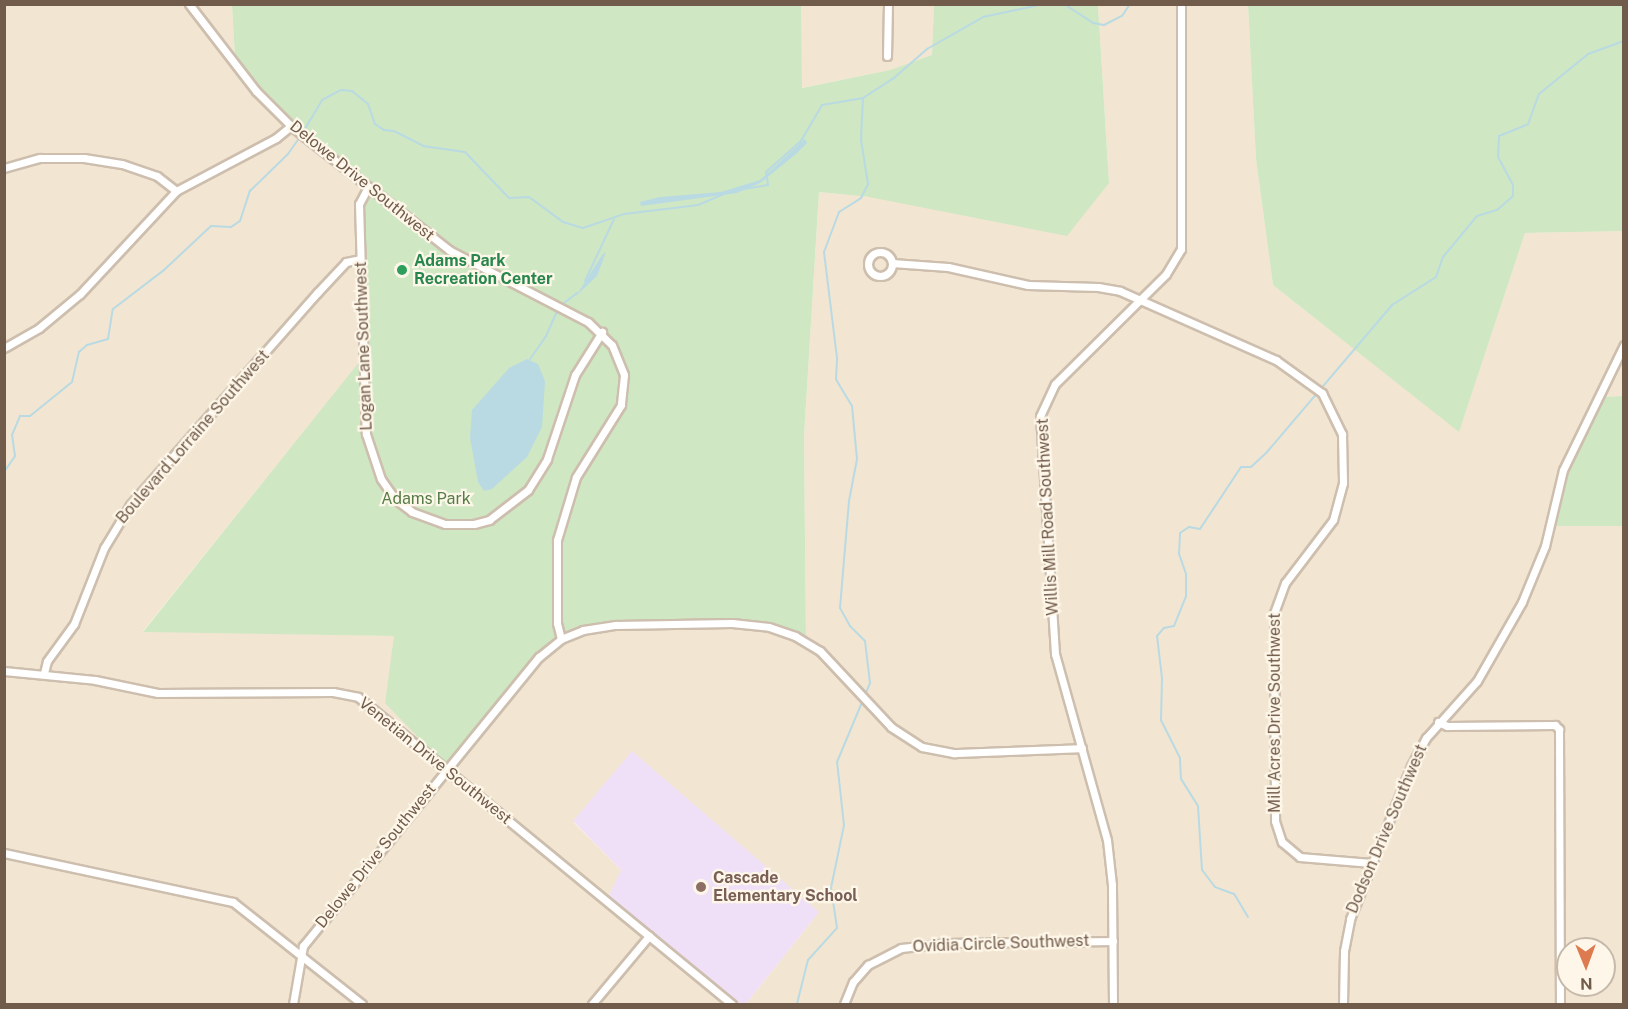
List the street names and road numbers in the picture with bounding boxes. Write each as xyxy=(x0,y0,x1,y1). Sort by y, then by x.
street label: Delowe Drive Southwest xyxy=(286,117,438,245)
street label: Logan Lane Southwest xyxy=(351,261,377,431)
street label: Boulevard Lorraine Southwest xyxy=(112,346,274,528)
street label: Willis Mill Road Southwest xyxy=(1033,418,1063,616)
street label: Mill Acres Drive Southwest xyxy=(1265,613,1285,813)
street label: Venetian Drive Southwest xyxy=(355,693,515,829)
street label: Dodson Drive Southwest xyxy=(1343,742,1431,916)
street label: Delowe Drive Southwest xyxy=(312,780,440,932)
street label: Ovidia Circle Southwest xyxy=(912,931,1090,957)

